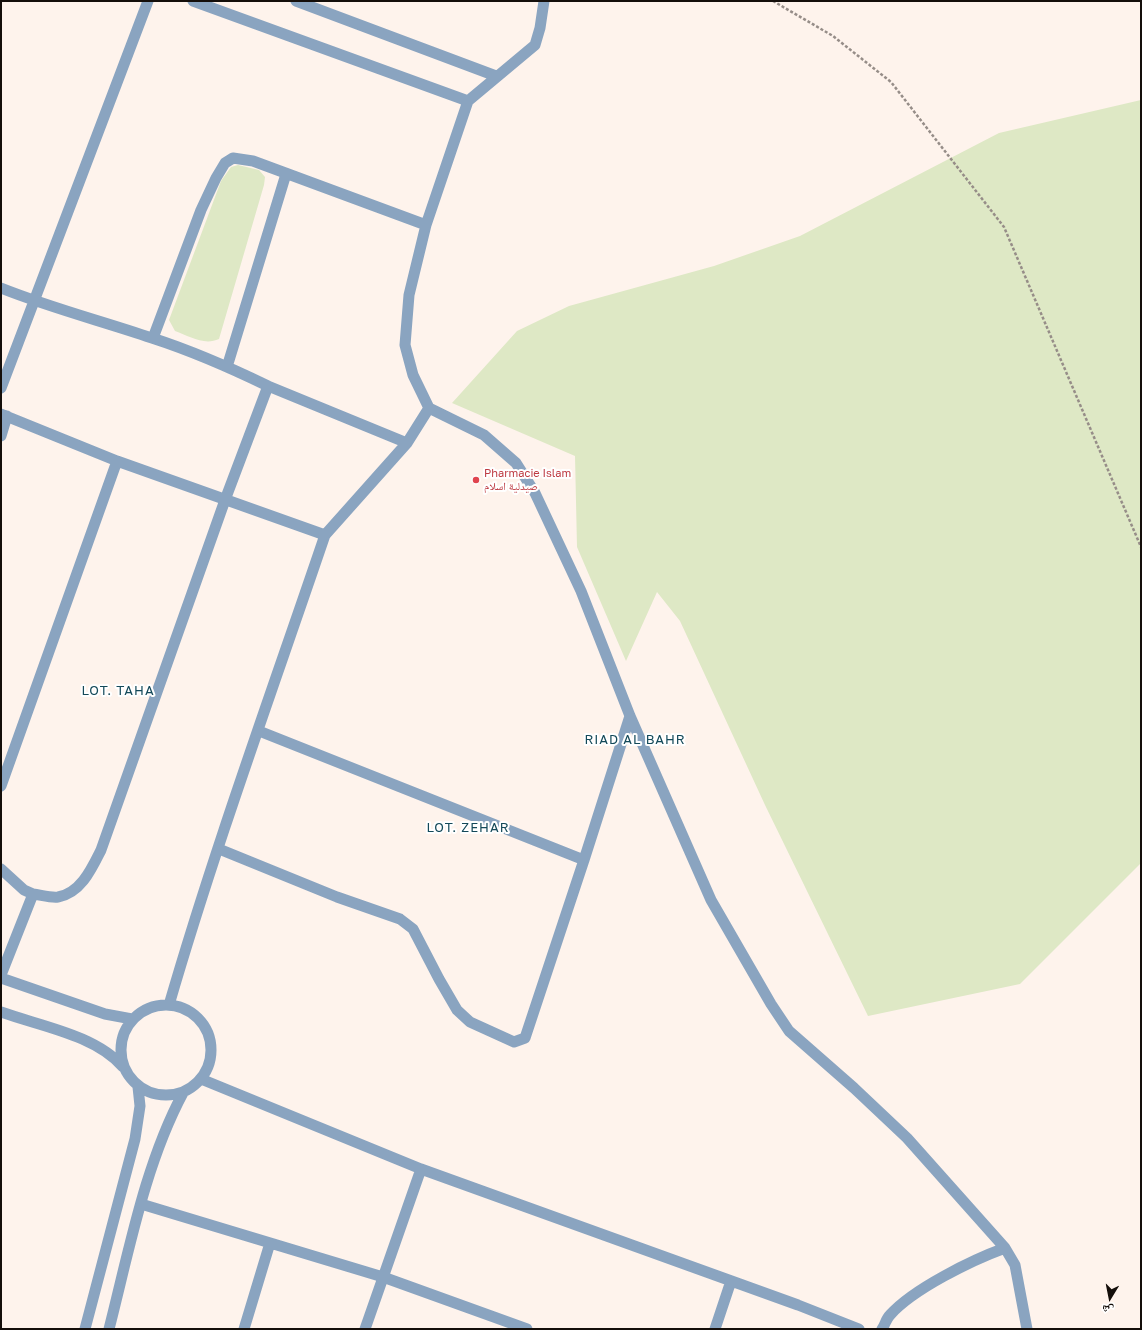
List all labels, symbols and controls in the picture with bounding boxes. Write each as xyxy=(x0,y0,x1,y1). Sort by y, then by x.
place label: Pharmacie Islam صيدلية اسلام xyxy=(484,467,571,493)
marker: Pharmacie Islam صيدلية اسلام xyxy=(471,475,481,485)
district label: LOT. TAHA xyxy=(81,683,155,699)
district label: RIAD AL BAHR xyxy=(584,732,686,748)
district label: LOT. ZEHAR xyxy=(426,820,510,836)
north arrow xyxy=(1090,1278,1130,1318)
text: ش xyxy=(1101,1303,1115,1318)

